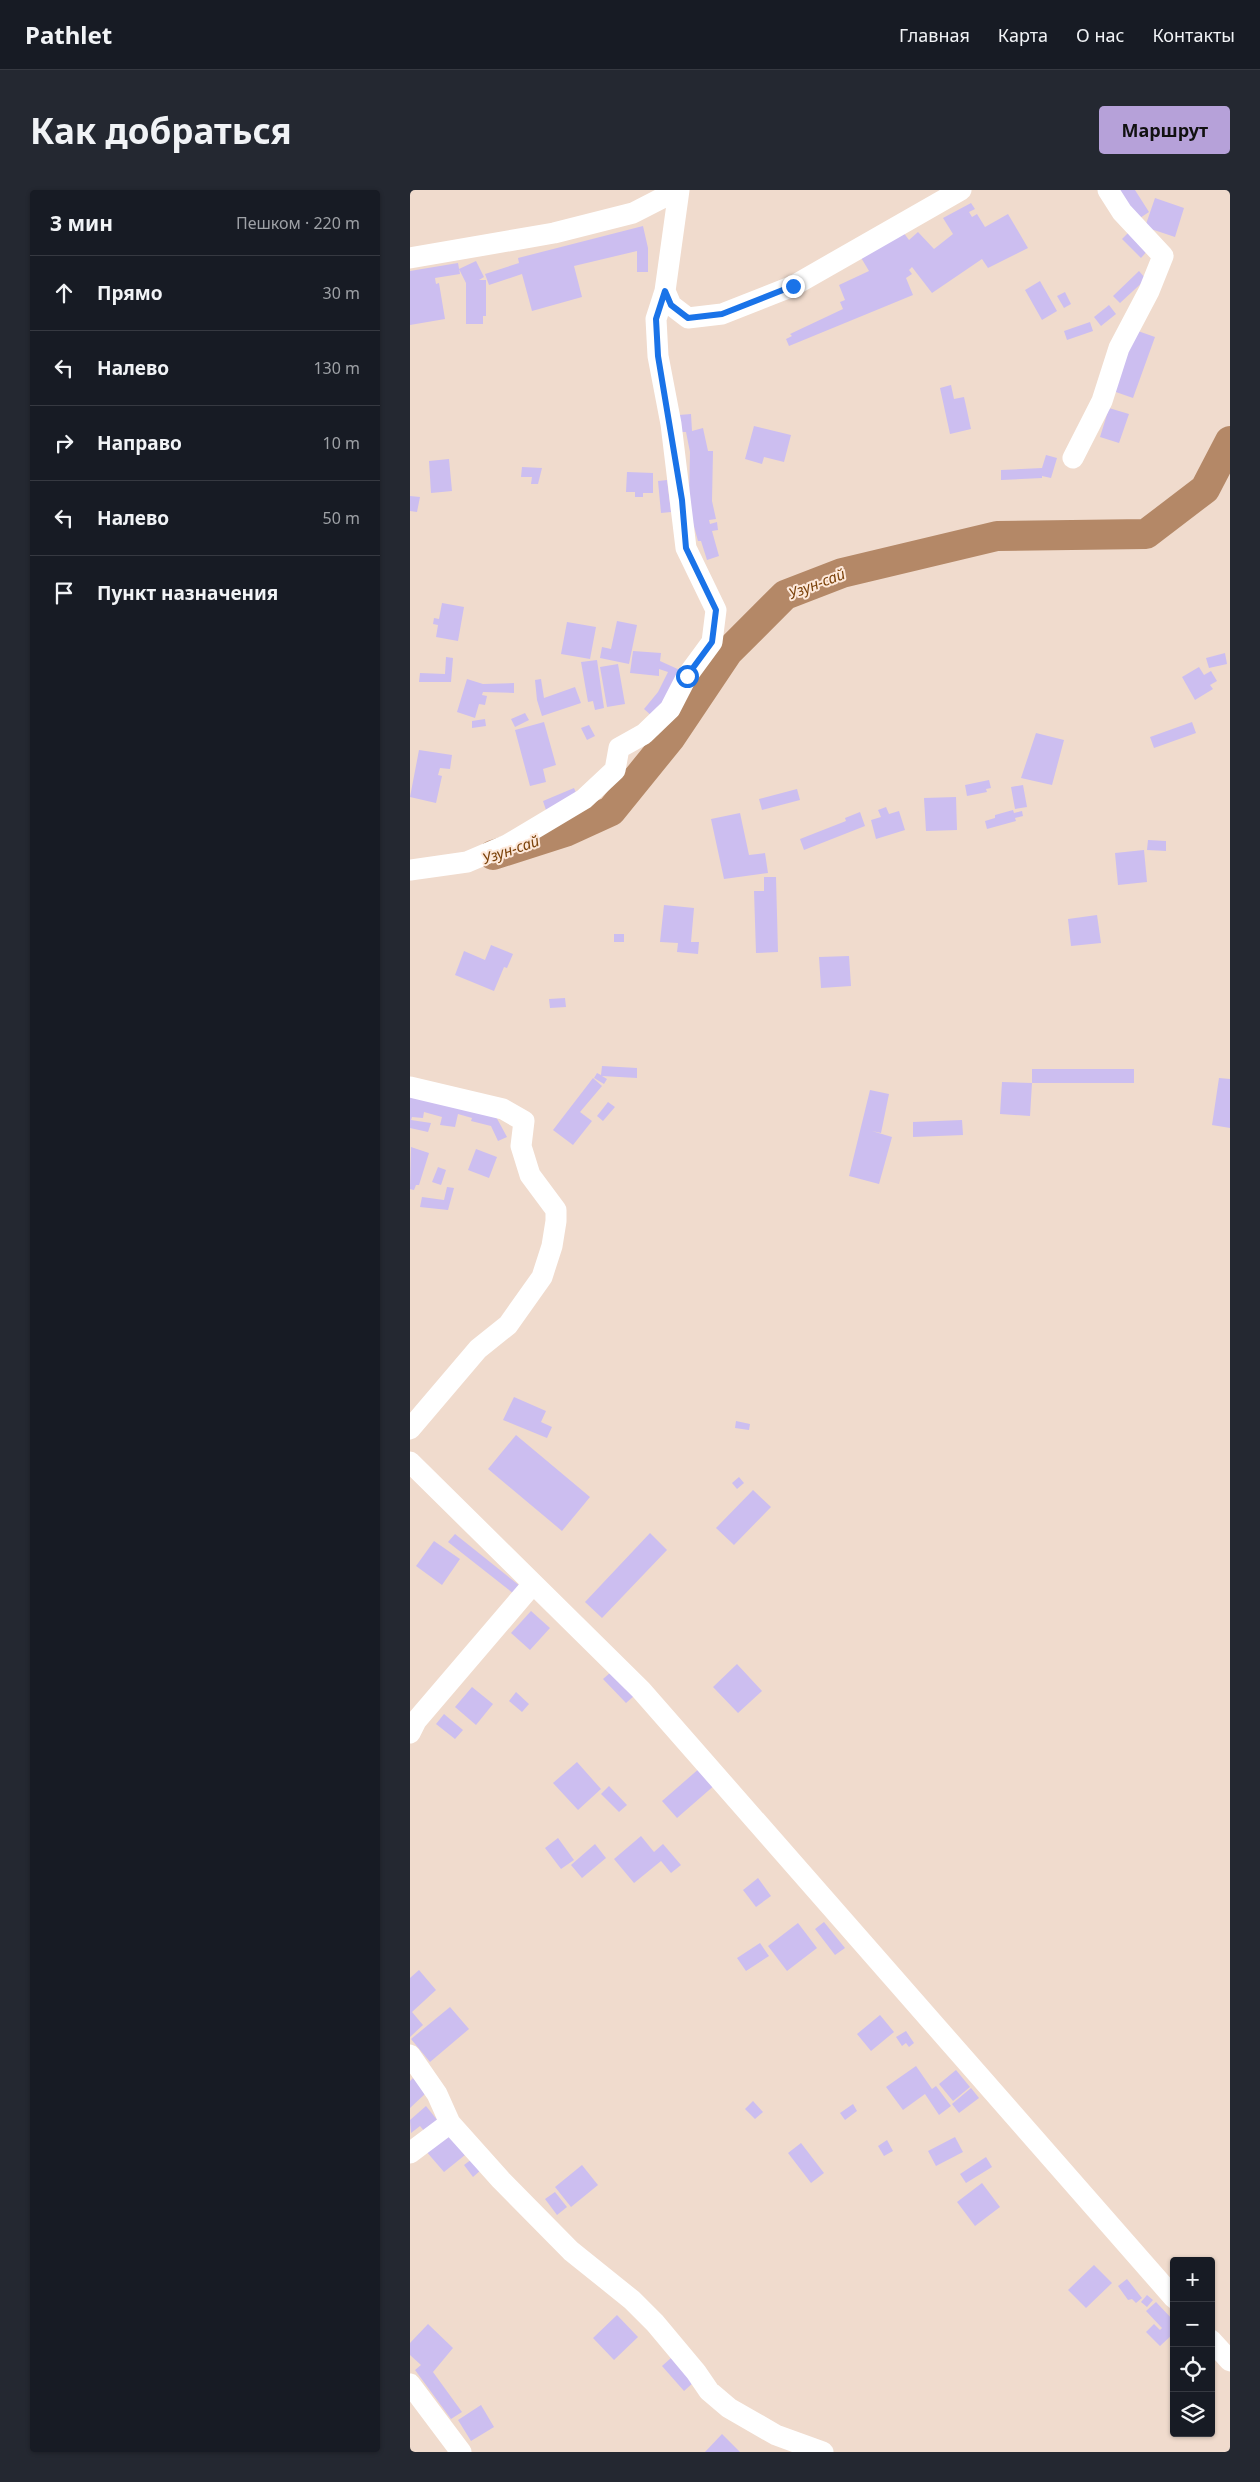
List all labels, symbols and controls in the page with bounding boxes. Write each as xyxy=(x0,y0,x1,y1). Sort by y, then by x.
text: Pathlet xyxy=(25,18,112,51)
text: Главная xyxy=(899,23,970,47)
text: Карта xyxy=(998,23,1048,47)
text: О нас xyxy=(1076,23,1124,47)
text: Контакты xyxy=(1152,23,1235,47)
button: Маршрут xyxy=(1099,106,1230,154)
text: Как добраться xyxy=(30,107,292,154)
text: 3 мин xyxy=(50,209,113,237)
text: Пешком · 220 m xyxy=(236,212,360,234)
route end xyxy=(782,275,805,298)
icon: ahead xyxy=(50,279,78,307)
text: Прямо xyxy=(97,280,163,306)
text: 30 m xyxy=(323,282,360,304)
icon: left xyxy=(50,354,78,382)
text: Налево xyxy=(97,355,169,381)
text: 130 m xyxy=(313,357,360,379)
icon: right xyxy=(50,429,78,457)
text: Направо xyxy=(97,430,182,456)
text: 10 m xyxy=(323,432,360,454)
icon: left xyxy=(50,504,78,532)
text: Налево xyxy=(97,505,169,531)
text: 50 m xyxy=(323,507,360,529)
water label: Узун-сай xyxy=(786,563,848,603)
icon: arrive xyxy=(50,579,78,607)
text: Пункт назначения xyxy=(97,580,278,606)
route start xyxy=(676,665,699,688)
water label: Узун-сай xyxy=(480,830,542,868)
map controls xyxy=(1170,2257,1215,2437)
button: + xyxy=(1170,2257,1215,2302)
button: − xyxy=(1170,2302,1215,2347)
button: locate xyxy=(1170,2347,1215,2392)
button: layers xyxy=(1170,2392,1215,2437)

